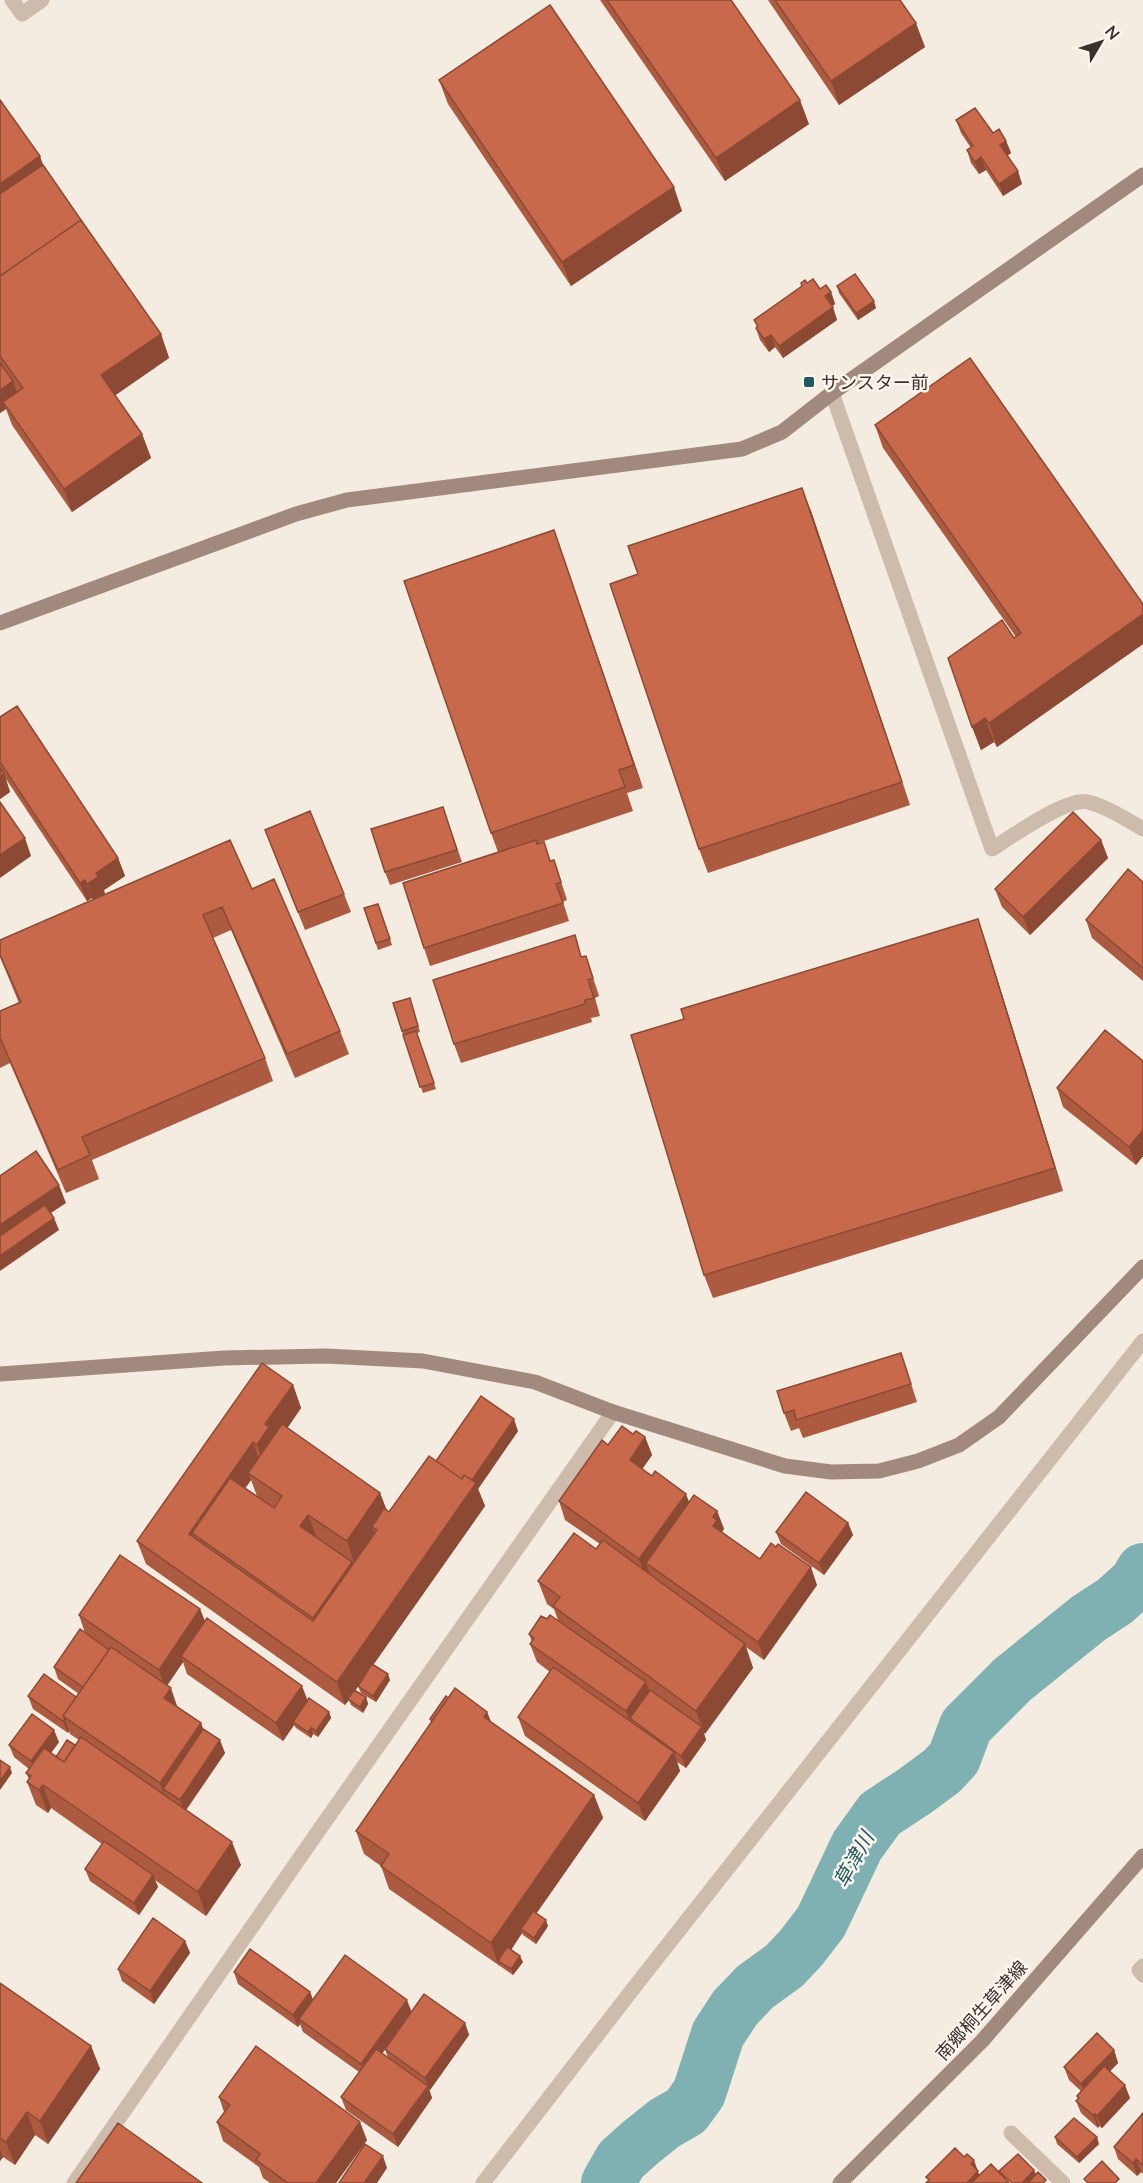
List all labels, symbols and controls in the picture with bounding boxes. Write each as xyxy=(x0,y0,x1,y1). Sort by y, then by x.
north arrow xyxy=(1071,12,1131,72)
text: N xyxy=(1102,21,1124,43)
place label: サンスター前 xyxy=(821,371,929,393)
marker: サンスター前 xyxy=(802,375,816,389)
water label: 草津川 xyxy=(828,1825,879,1891)
street label: 南郷桐生草津線 xyxy=(931,1956,1031,2064)

